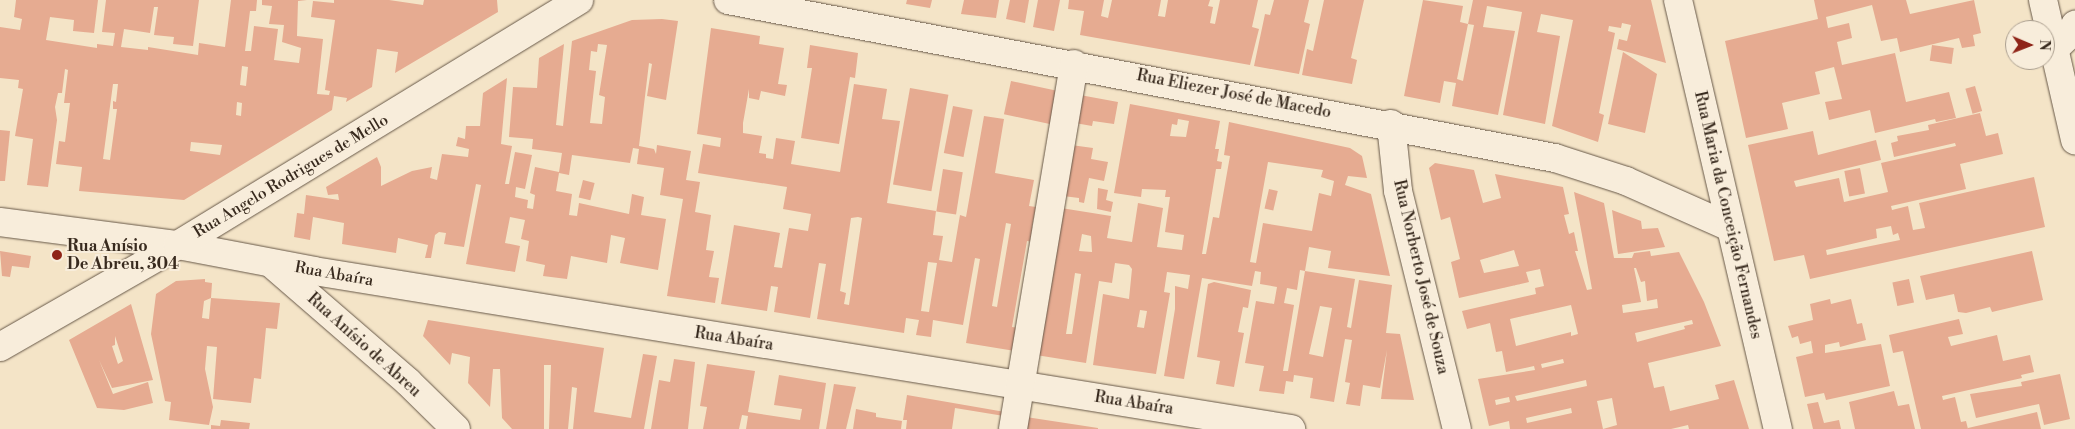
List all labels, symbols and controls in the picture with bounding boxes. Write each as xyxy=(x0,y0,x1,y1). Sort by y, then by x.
north arrow xyxy=(2005,20,2055,70)
text: N xyxy=(2035,40,2053,51)
street label: Rua Eliezer José de Macedo xyxy=(1135,66,1333,122)
street label: Rua Maria da Conceição Fernandes xyxy=(1690,89,1766,341)
street label: Rua Angelo Rodrigues de Mello xyxy=(190,110,392,242)
street label: Rua Norberto José de Souza xyxy=(1389,178,1453,376)
place label: Rua Anísio De Abreu, 304 xyxy=(67,236,179,274)
marker: Rua Anísio De Abreu, 304 xyxy=(51,249,63,261)
street label: Rua Abaíra xyxy=(293,258,375,290)
street label: Rua Anísio de Abreu xyxy=(303,289,425,401)
street label: Rua Abaíra xyxy=(693,323,775,355)
street label: Rua Abaíra xyxy=(1093,387,1175,419)

